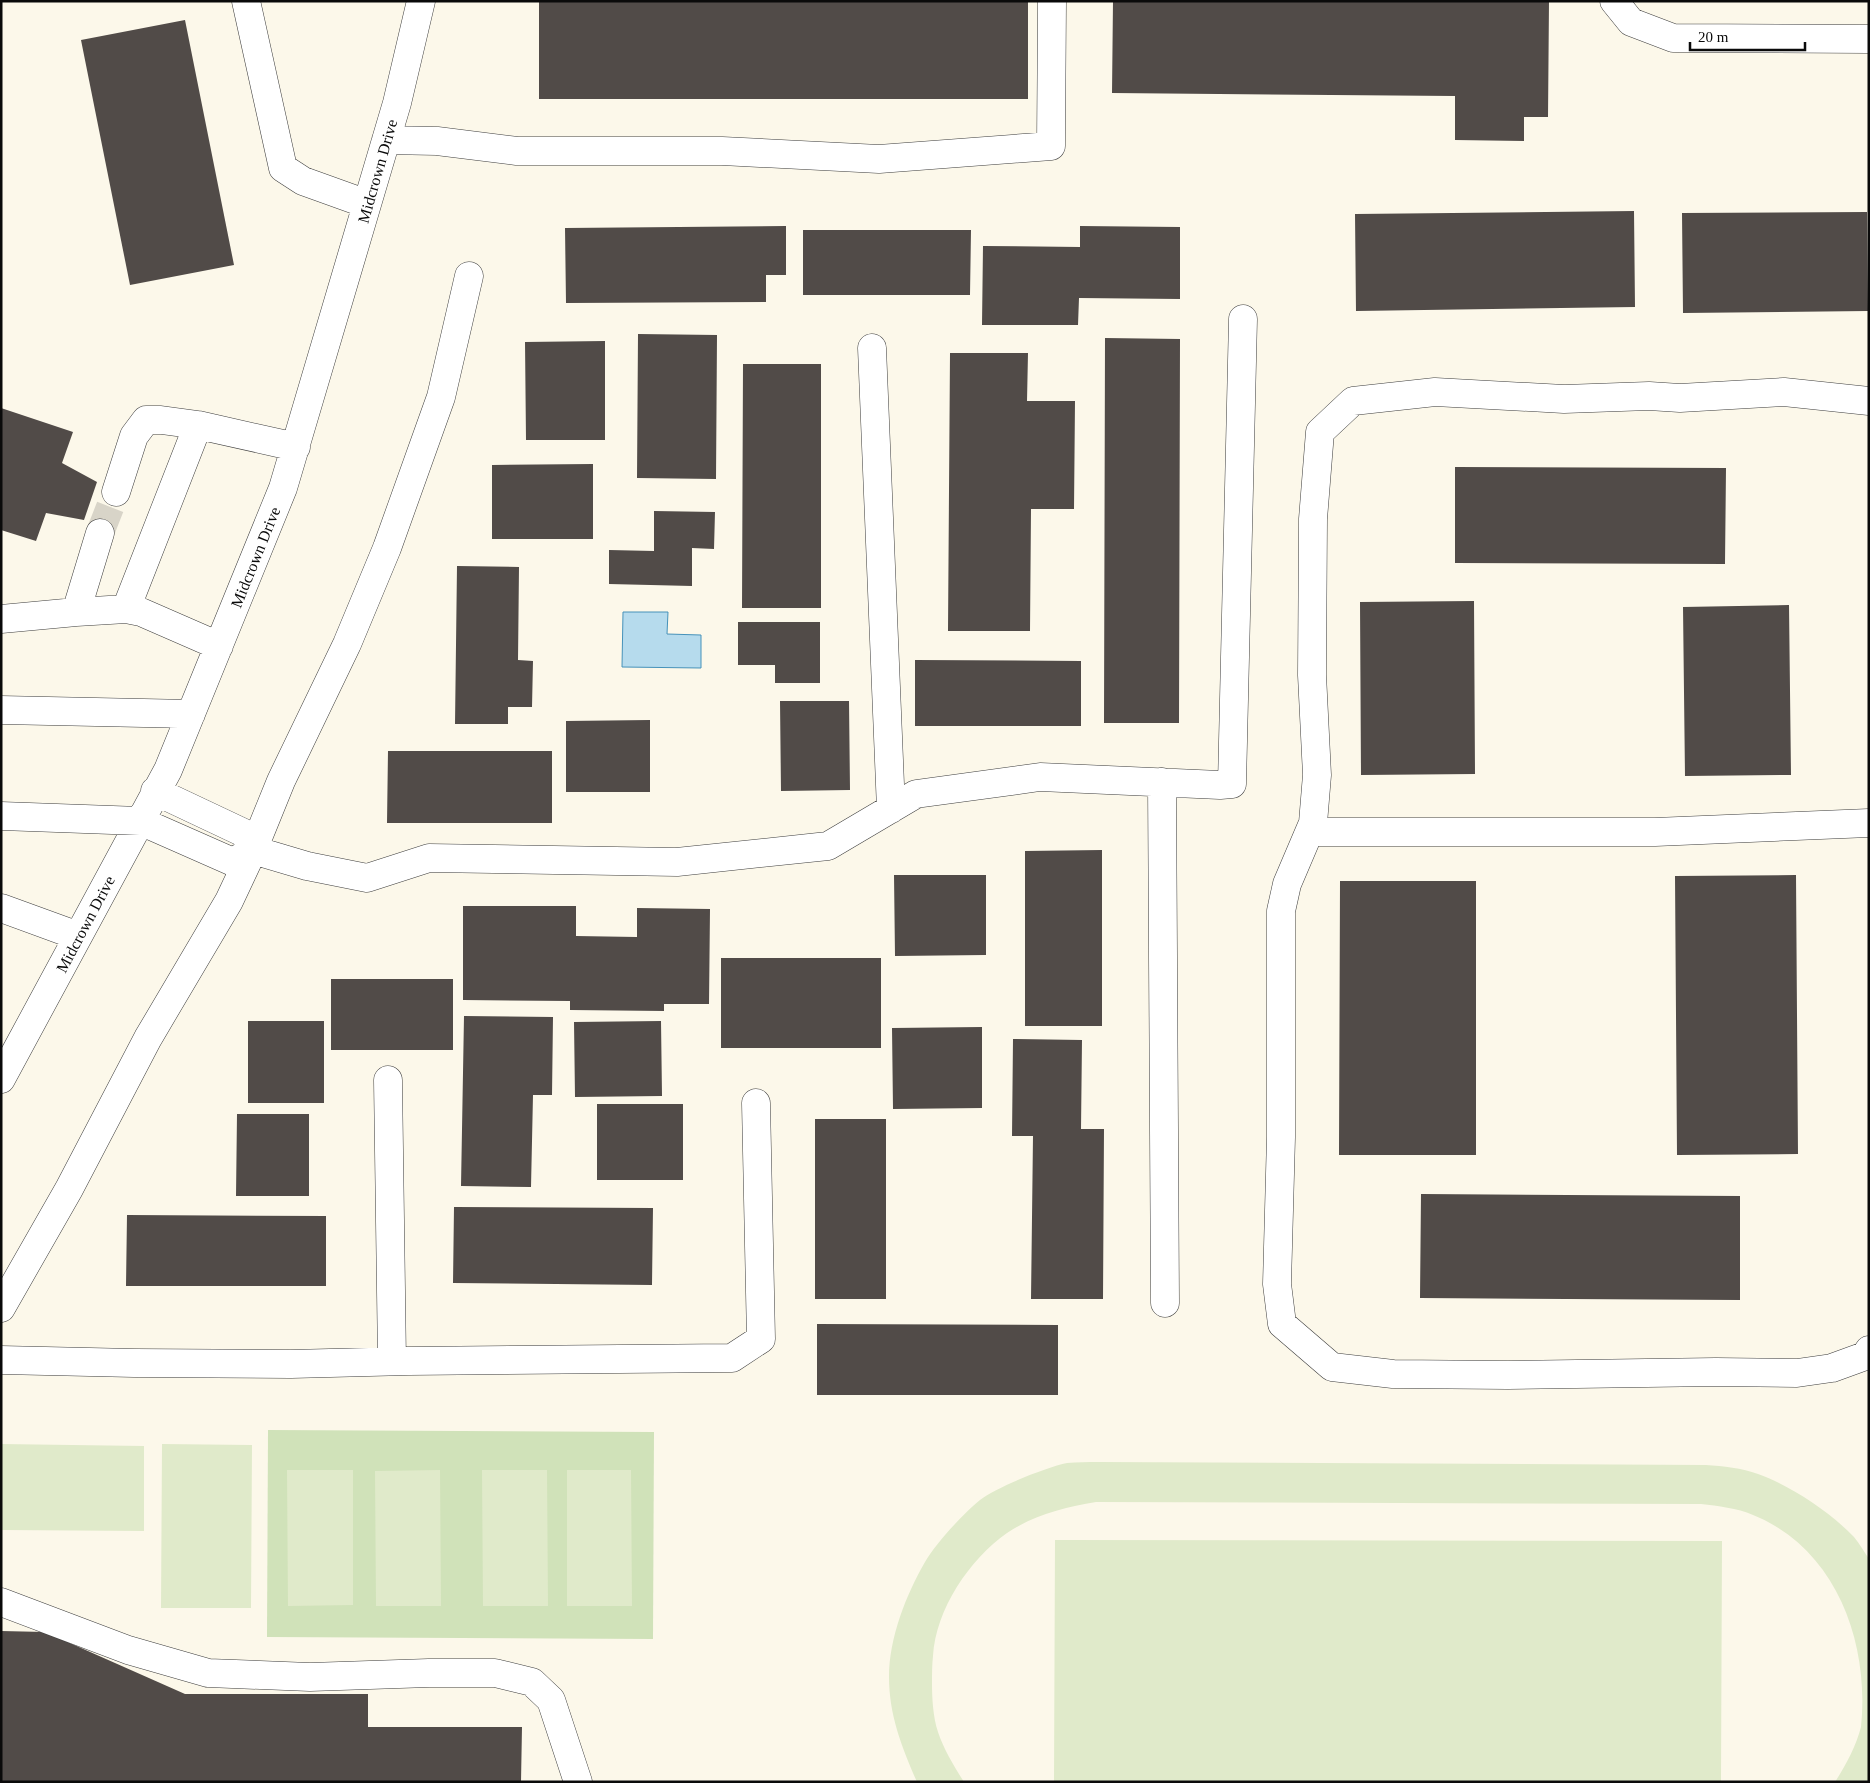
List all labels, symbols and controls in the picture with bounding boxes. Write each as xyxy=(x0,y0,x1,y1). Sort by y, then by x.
scale bar xyxy=(1690,20,1805,52)
text: 20 m xyxy=(1698,29,1729,45)
street label: Midcrown Drive xyxy=(355,117,400,225)
street label: Midcrown Drive xyxy=(228,504,283,610)
street label: Midcrown Drive xyxy=(53,873,118,976)

